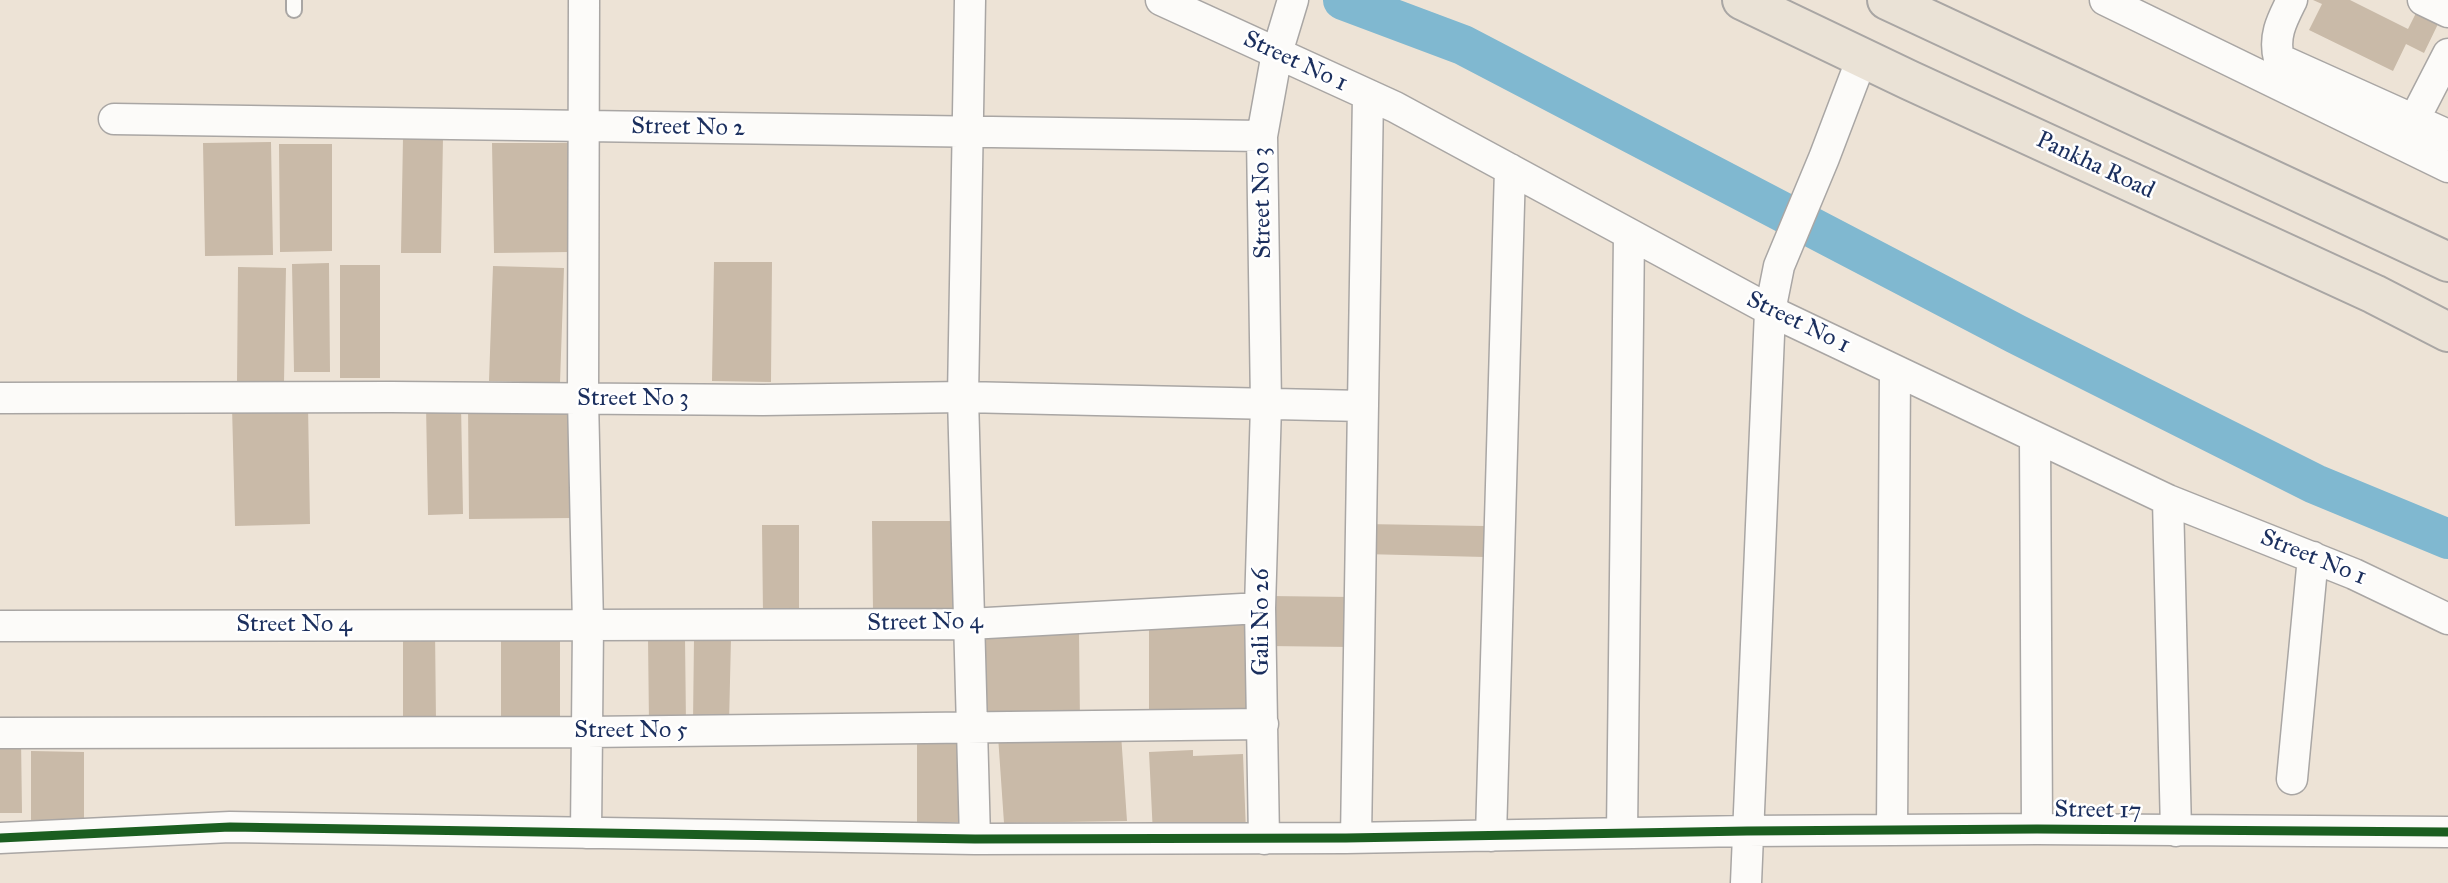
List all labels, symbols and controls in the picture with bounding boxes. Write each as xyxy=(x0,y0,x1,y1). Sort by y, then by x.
street label: Street No 1 xyxy=(1238,25,1352,99)
street label: Street No 2 xyxy=(631,113,745,143)
street label: Pankha Road xyxy=(2031,126,2159,206)
street label: Street No 3 xyxy=(1248,147,1278,259)
street label: Street No 1 xyxy=(1742,286,1854,360)
street label: Street No 3 xyxy=(577,385,689,413)
street label: Street No 1 xyxy=(2256,524,2370,592)
street label: Gali No 26 xyxy=(1248,568,1276,676)
street label: Street No 4 xyxy=(867,608,983,638)
street label: Street No 4 xyxy=(236,611,352,639)
street label: Street No 5 xyxy=(574,717,688,745)
street label: Street 17 xyxy=(2054,796,2142,826)

